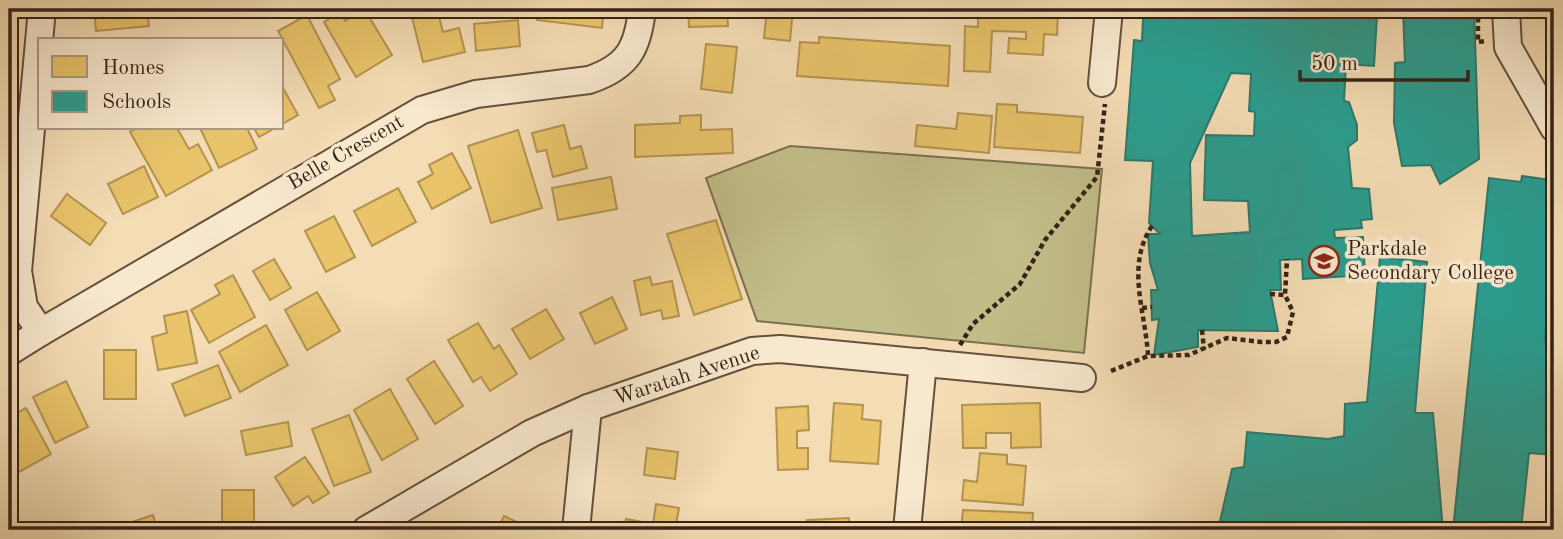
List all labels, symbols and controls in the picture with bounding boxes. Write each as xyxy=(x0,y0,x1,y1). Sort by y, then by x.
legend xyxy=(38,38,284,130)
scale bar xyxy=(1300,38,1468,82)
text: 50 m xyxy=(1311,54,1358,75)
text: Homes xyxy=(102,58,164,79)
text: Schools xyxy=(102,92,171,113)
street label: Belle Crescent xyxy=(284,111,408,195)
place label: Parkdale Secondary College xyxy=(1347,239,1514,284)
school or university icon: Parkdale Secondary College xyxy=(1307,244,1341,278)
street label: Waratah Avenue xyxy=(612,343,762,409)

